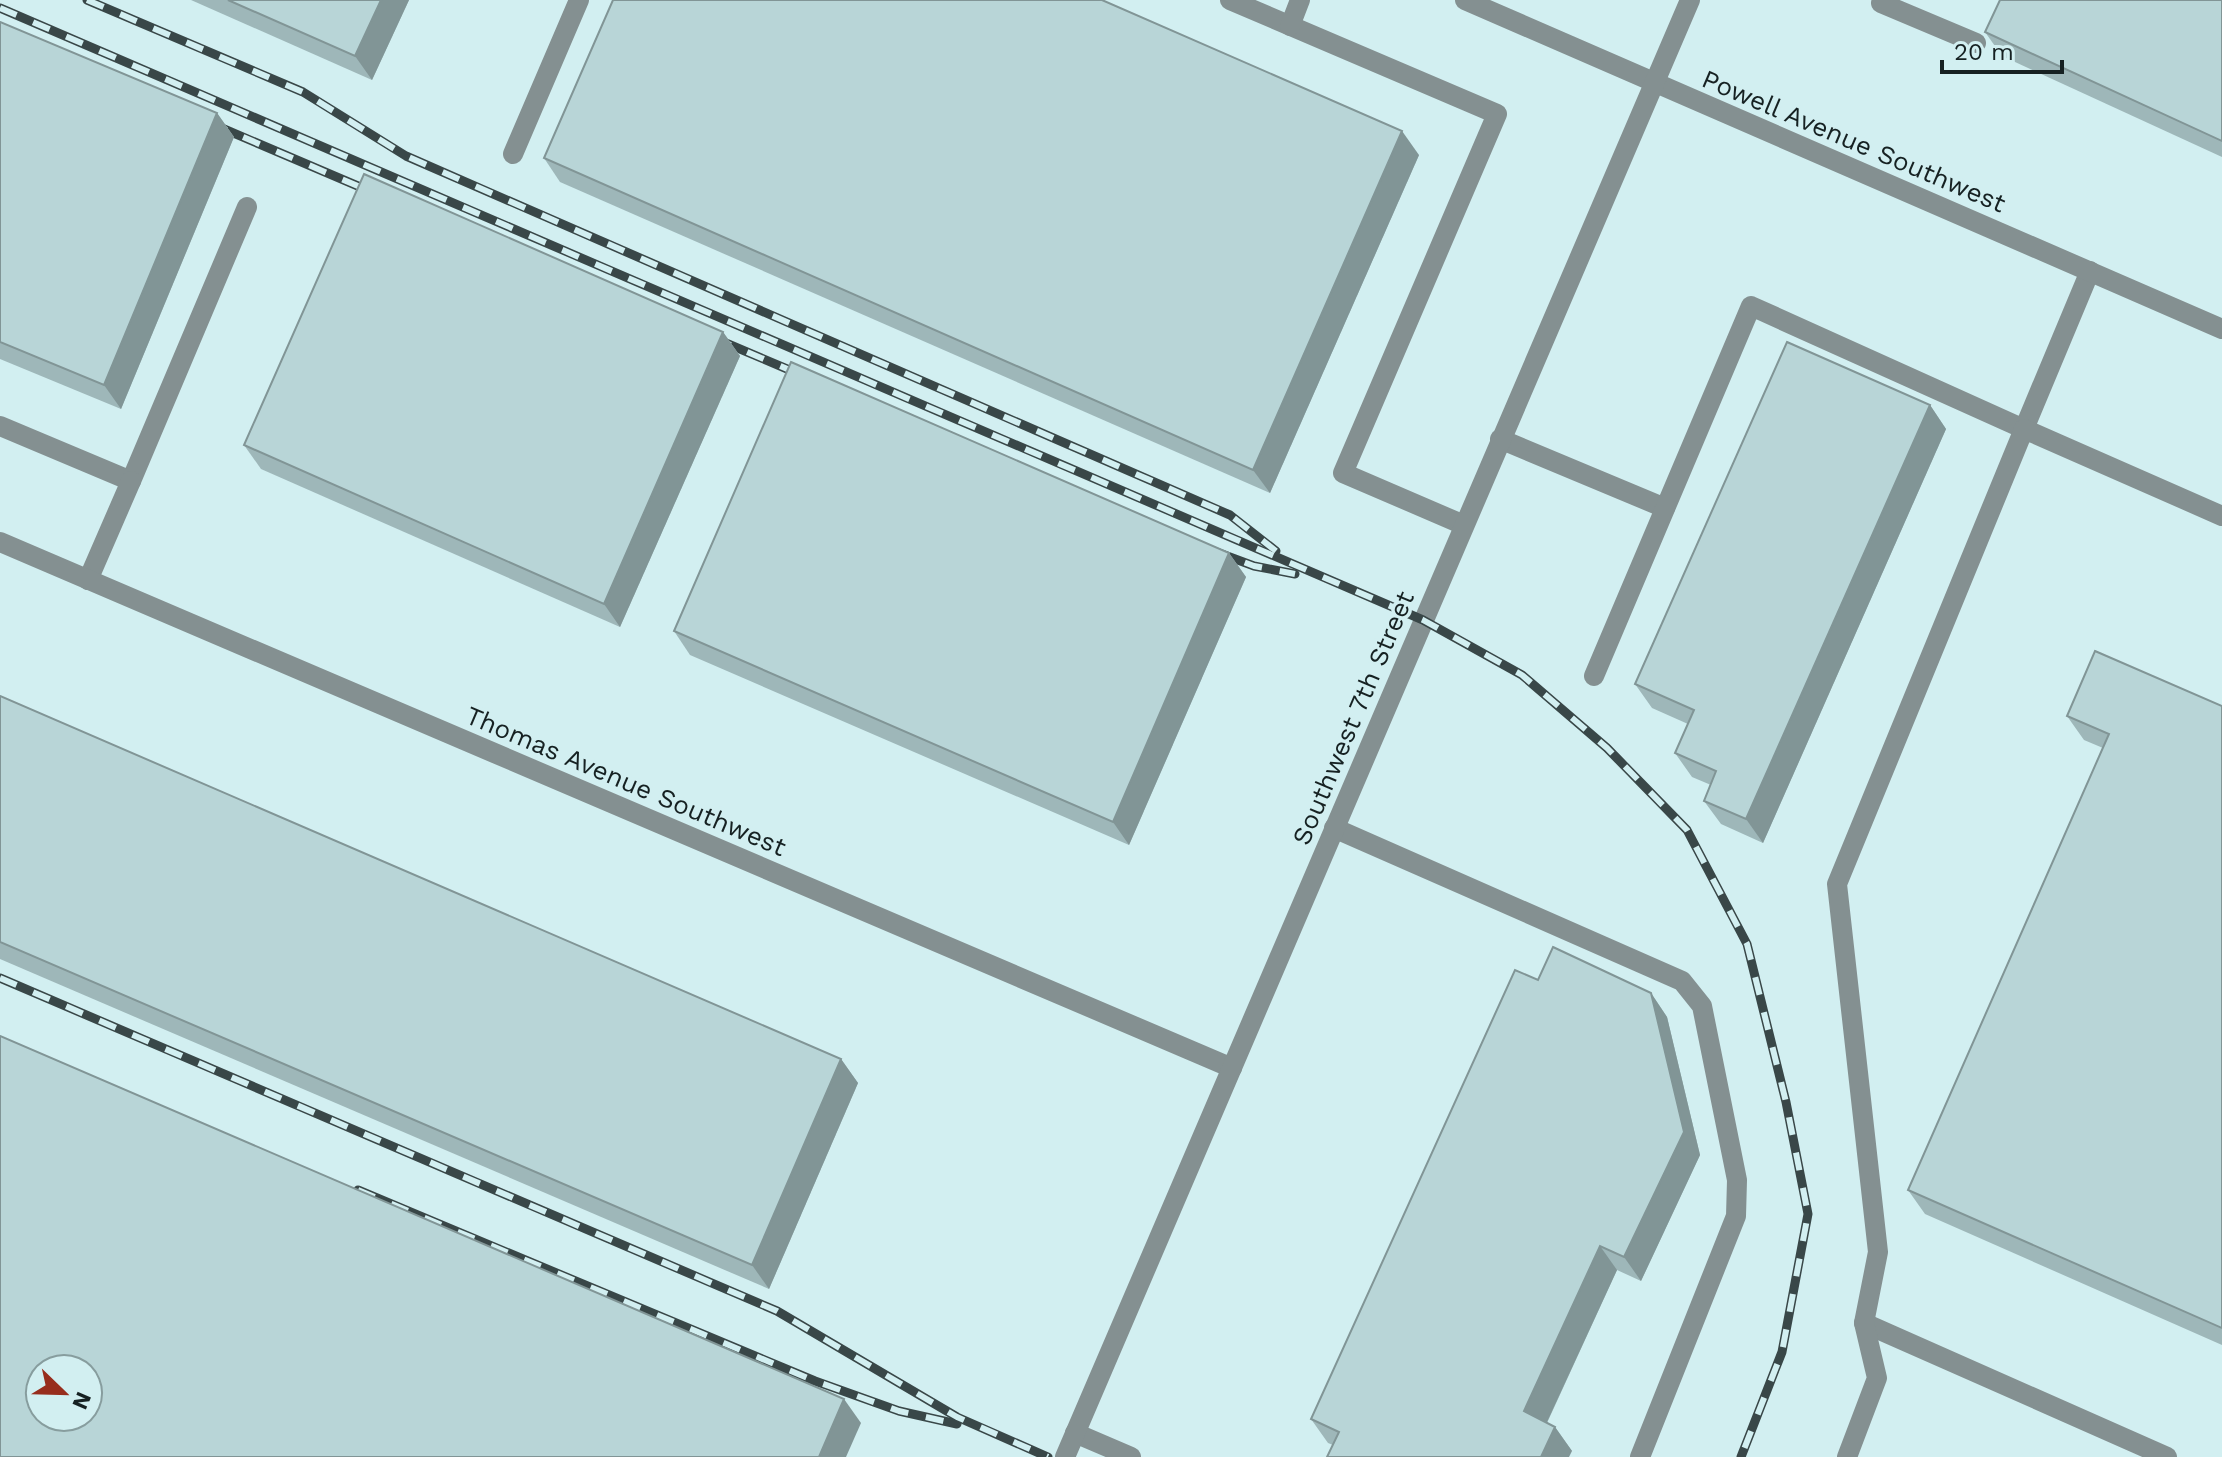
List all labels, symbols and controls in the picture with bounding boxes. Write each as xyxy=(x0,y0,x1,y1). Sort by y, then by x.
scale bar xyxy=(1942,24,2062,74)
text: 20 m xyxy=(1954,38,2014,66)
street label: Powell Avenue Southwest xyxy=(1698,63,2010,219)
street label: Southwest 7th Street xyxy=(1286,587,1420,849)
street label: Thomas Avenue Southwest xyxy=(461,700,791,862)
north arrow xyxy=(24,1353,104,1433)
text: N xyxy=(67,1388,97,1413)

